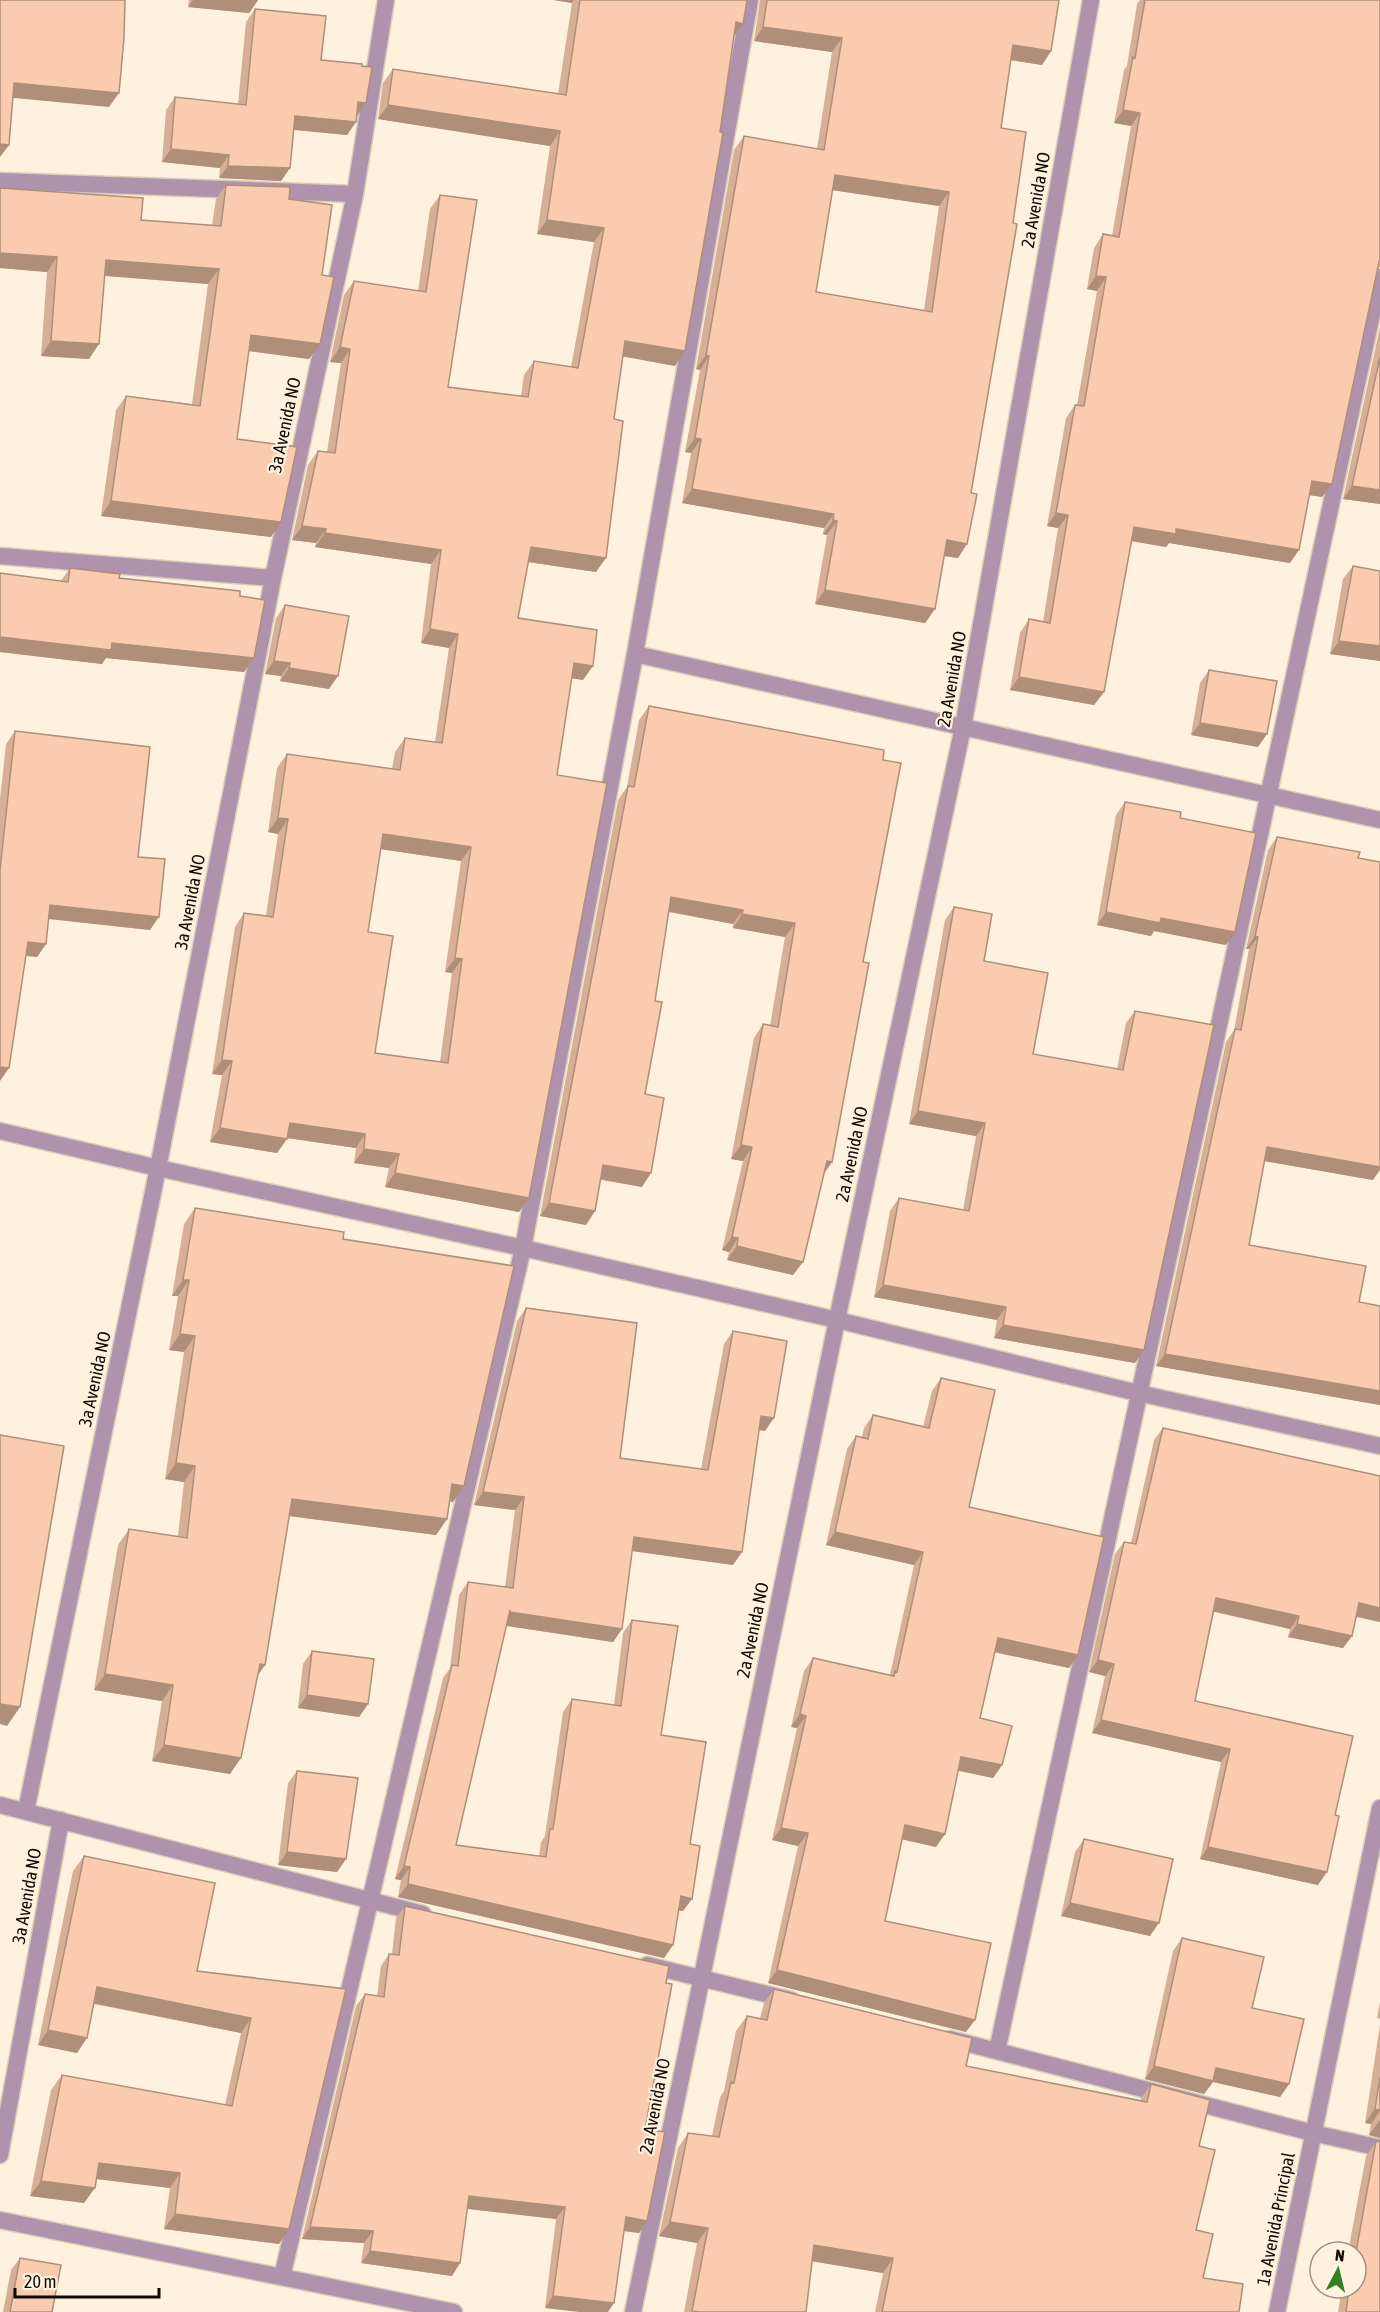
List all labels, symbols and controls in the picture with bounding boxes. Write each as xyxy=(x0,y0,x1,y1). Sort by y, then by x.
street label: 2a Avenida NO xyxy=(1017,150,1054,249)
street label: 3a Avenida NO xyxy=(264,375,305,474)
street label: 2a Avenida NO xyxy=(933,629,970,728)
street label: 3a Avenida NO xyxy=(170,852,209,951)
street label: 2a Avenida NO xyxy=(831,1104,872,1203)
street label: 3a Avenida NO xyxy=(74,1329,115,1428)
street label: 2a Avenida NO xyxy=(732,1580,773,1679)
street label: 3a Avenida NO xyxy=(8,1846,45,1945)
street label: 2a Avenida NO xyxy=(635,2056,674,2155)
street label: 1a Avenida Principal xyxy=(1252,2150,1299,2287)
north arrow xyxy=(1308,2240,1368,2300)
text: N xyxy=(1334,2246,1346,2265)
scale bar xyxy=(15,2261,159,2299)
text: 20 m xyxy=(24,2271,56,2292)

